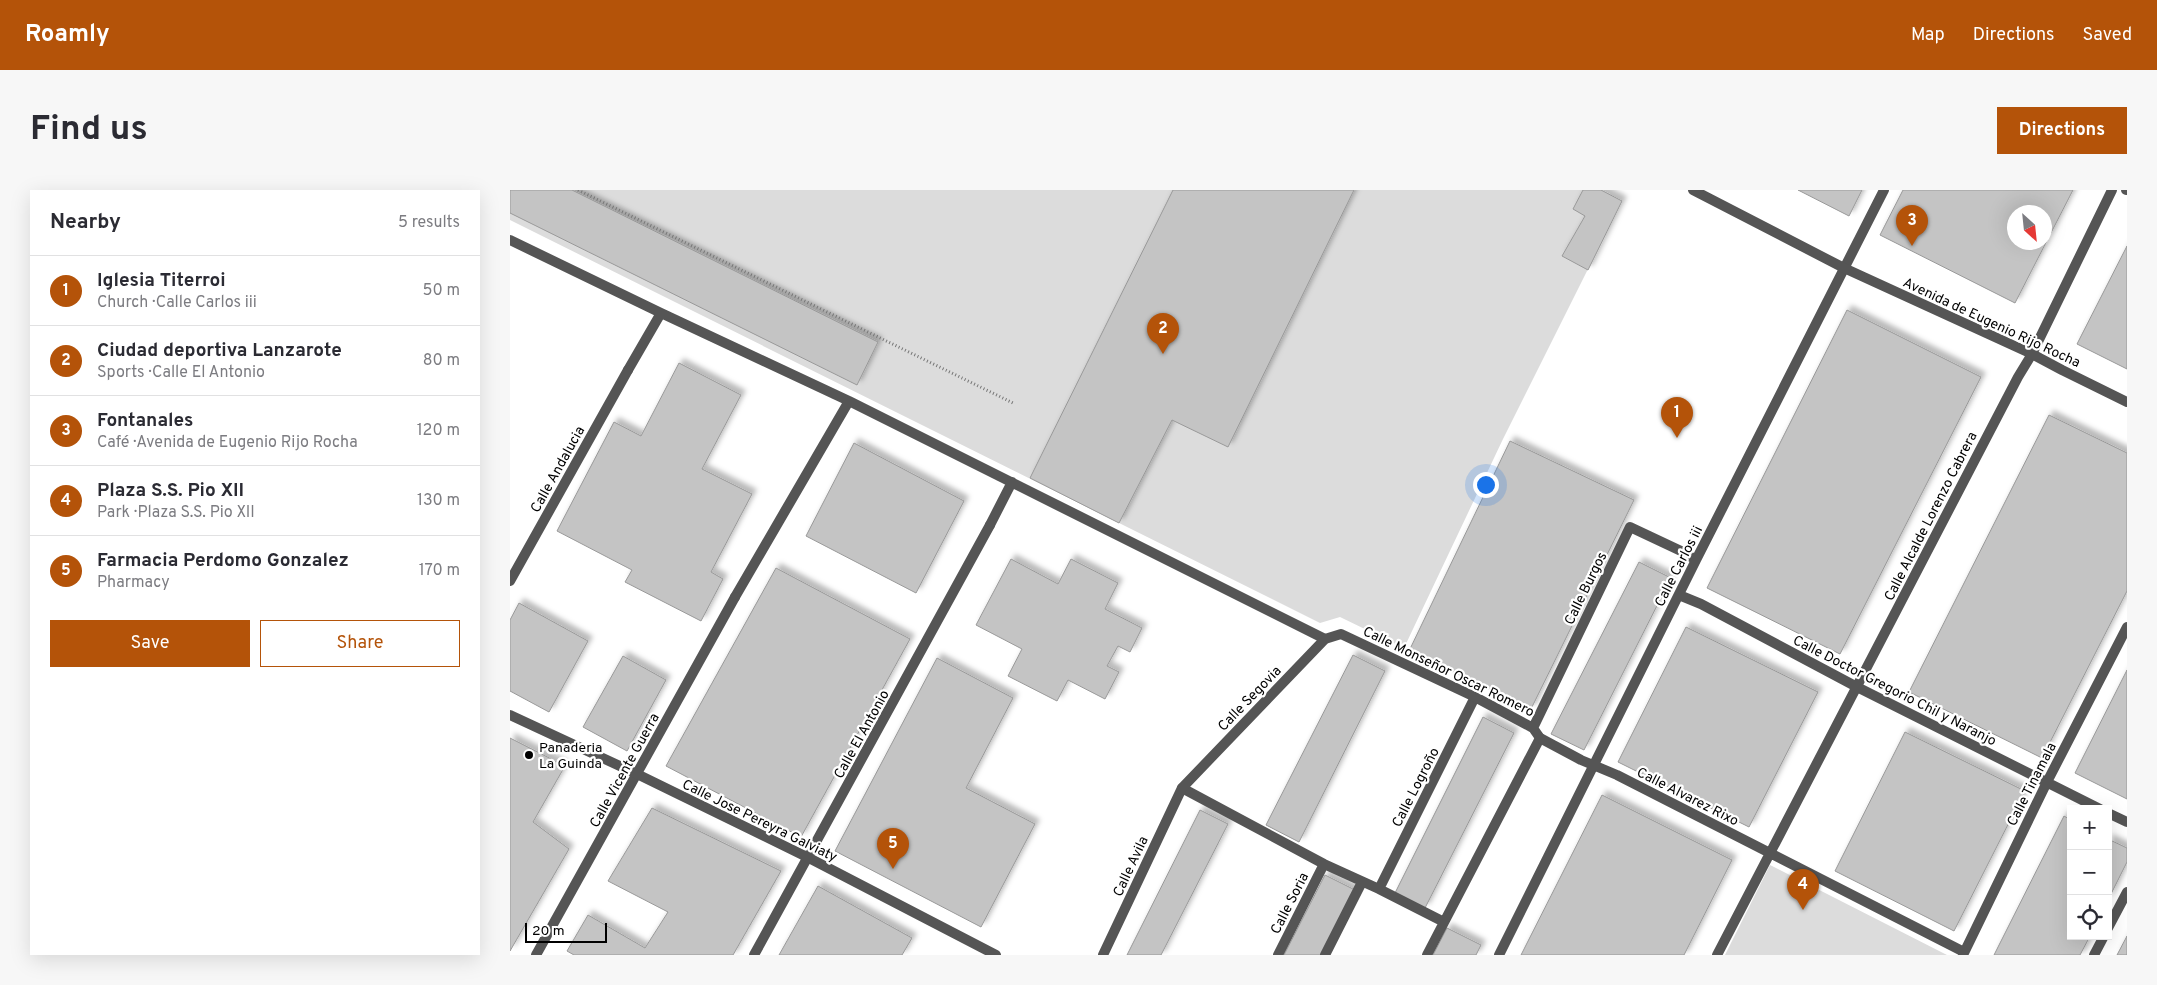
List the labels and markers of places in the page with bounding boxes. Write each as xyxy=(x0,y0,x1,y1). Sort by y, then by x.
pin: 3 xyxy=(1896,205,1928,246)
pin: 2 xyxy=(1147,313,1179,354)
pin: 1 xyxy=(1661,397,1693,438)
place label: Panaderia La Guinda xyxy=(539,740,602,773)
marker: Panaderia La Guinda xyxy=(523,749,535,761)
pin: 5 xyxy=(877,828,909,869)
pin: 4 xyxy=(1787,869,1819,910)

